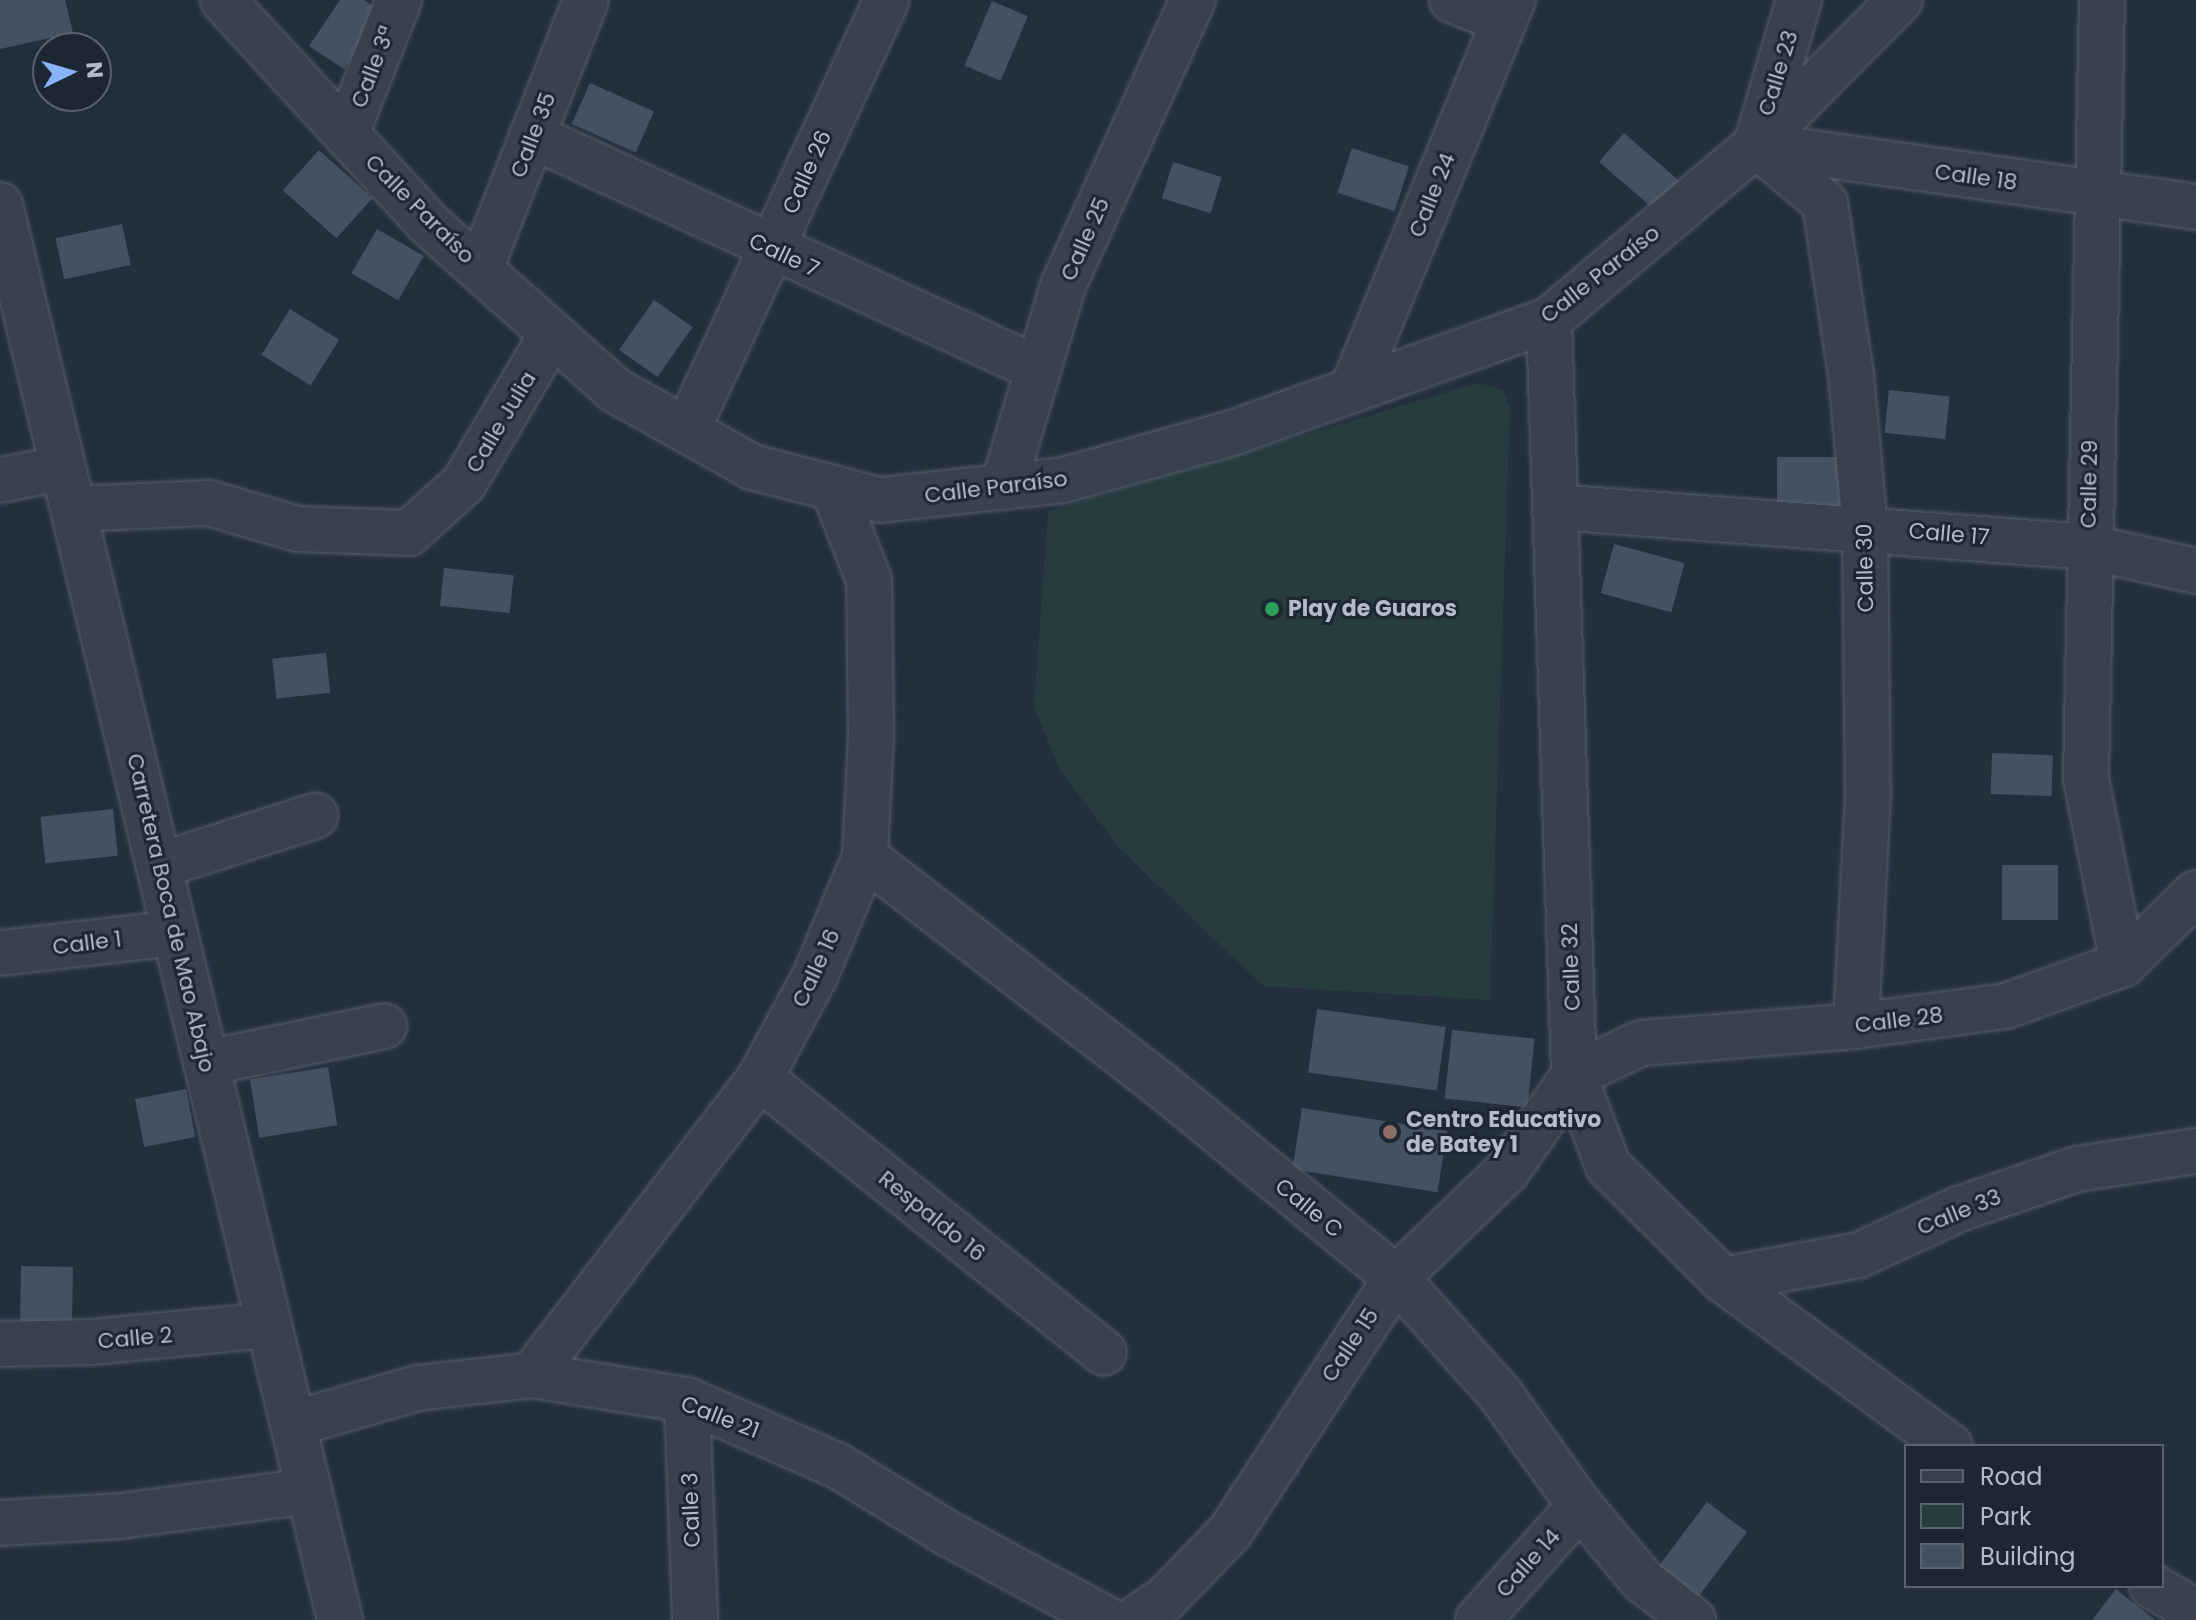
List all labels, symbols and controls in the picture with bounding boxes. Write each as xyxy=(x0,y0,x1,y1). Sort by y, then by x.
street label: Calle 3ª xyxy=(345,23,401,111)
street label: Calle 23 xyxy=(1753,27,1803,119)
north arrow xyxy=(32,32,112,112)
text: N xyxy=(78,60,111,80)
street label: Calle 35 xyxy=(505,89,561,181)
street label: Calle 26 xyxy=(777,126,837,218)
street label: Calle Paraíso xyxy=(360,149,480,269)
street label: Calle 24 xyxy=(1403,149,1461,241)
street label: Calle 18 xyxy=(1933,158,2019,196)
street label: Calle 25 xyxy=(1055,193,1115,285)
street label: Calle Paraíso xyxy=(1535,219,1665,329)
street label: Calle 7 xyxy=(745,227,823,283)
street label: Calle Julia xyxy=(460,367,542,477)
street label: Calle 29 xyxy=(2075,439,2103,529)
street label: Calle Paraíso xyxy=(923,465,1069,509)
street label: Calle 17 xyxy=(1907,517,1991,551)
street label: Calle 30 xyxy=(1851,523,1879,613)
place label: Play de Guaros xyxy=(1288,596,1457,622)
marker: Play de Guaros xyxy=(1263,600,1281,618)
street label: Carretera Boca de Mao Abajo xyxy=(121,751,221,1075)
street label: Calle 32 xyxy=(1556,923,1586,1011)
street label: Calle 16 xyxy=(786,925,846,1011)
street label: Calle 1 xyxy=(51,926,123,960)
street label: Calle 28 xyxy=(1853,1001,1945,1039)
place label: Centro Educativo de Batey 1 xyxy=(1406,1106,1601,1158)
marker: Centro Educativo de Batey 1 xyxy=(1381,1123,1399,1141)
street label: Respaldo 16 xyxy=(873,1165,991,1267)
street label: Calle C xyxy=(1270,1173,1348,1243)
street label: Calle 33 xyxy=(1913,1183,2005,1241)
street label: Calle 15 xyxy=(1316,1303,1384,1387)
street label: Calle 2 xyxy=(97,1322,173,1354)
street label: Calle 21 xyxy=(677,1390,763,1444)
legend xyxy=(1904,1444,2164,1588)
text: Road xyxy=(1980,1460,2042,1493)
street label: Calle 3 xyxy=(676,1472,706,1548)
text: Park xyxy=(1980,1500,2031,1533)
street label: Calle 14 xyxy=(1490,1523,1566,1603)
text: Building xyxy=(1980,1540,2076,1573)

